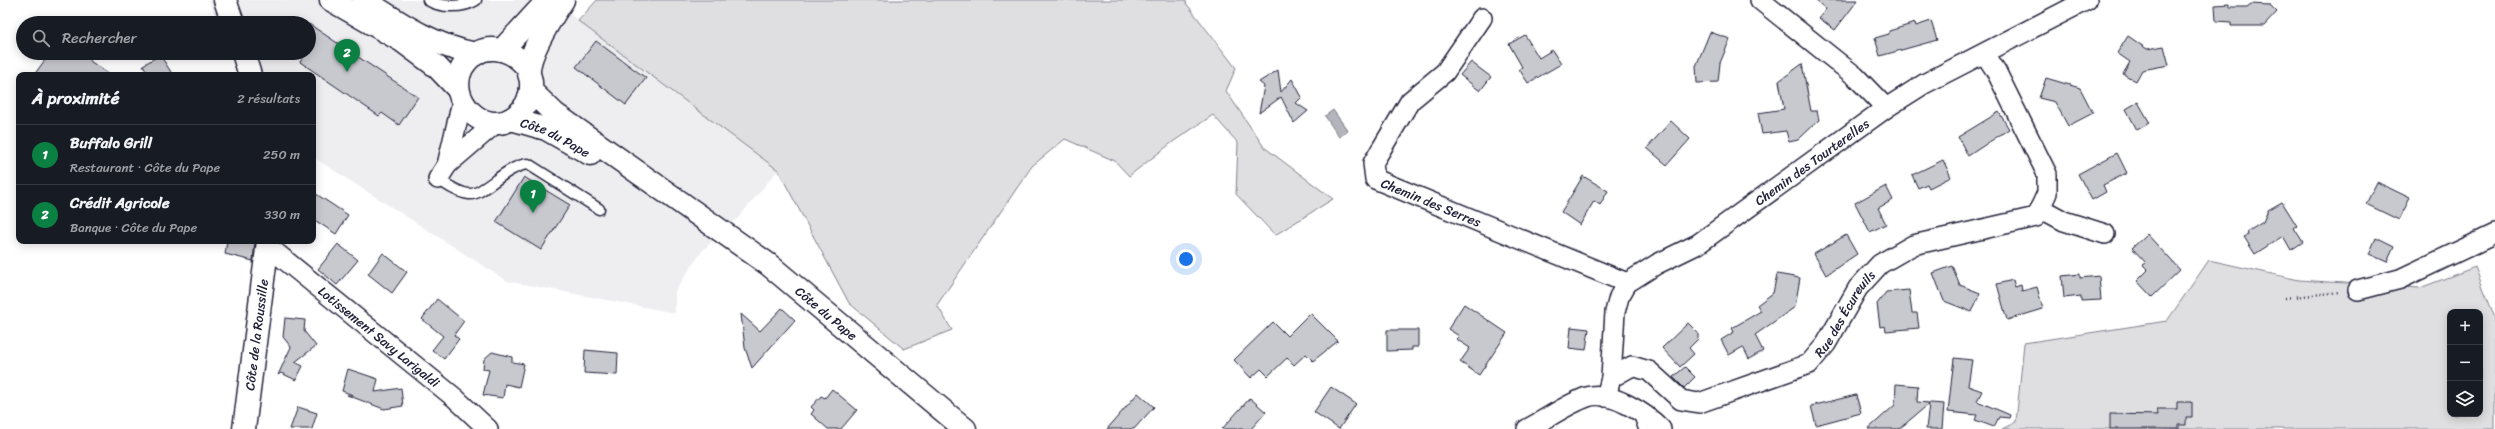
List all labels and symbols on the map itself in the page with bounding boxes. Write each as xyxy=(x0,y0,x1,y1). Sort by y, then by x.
pin: 2 xyxy=(334,39,360,72)
street label: Côte du Pape xyxy=(517,111,595,164)
street label: Chemin des Tourterelles xyxy=(1750,113,1874,212)
street label: Chemin des Serres xyxy=(1377,172,1485,234)
pin: 1 xyxy=(520,180,546,213)
your location xyxy=(1176,249,1196,269)
street label: Rue des Écureuils xyxy=(1808,265,1882,363)
street label: Côte de la Roussille xyxy=(238,277,275,392)
street label: Lotissement Savy Larigaldi xyxy=(313,280,445,394)
street label: Côte du Pape xyxy=(790,280,863,347)

